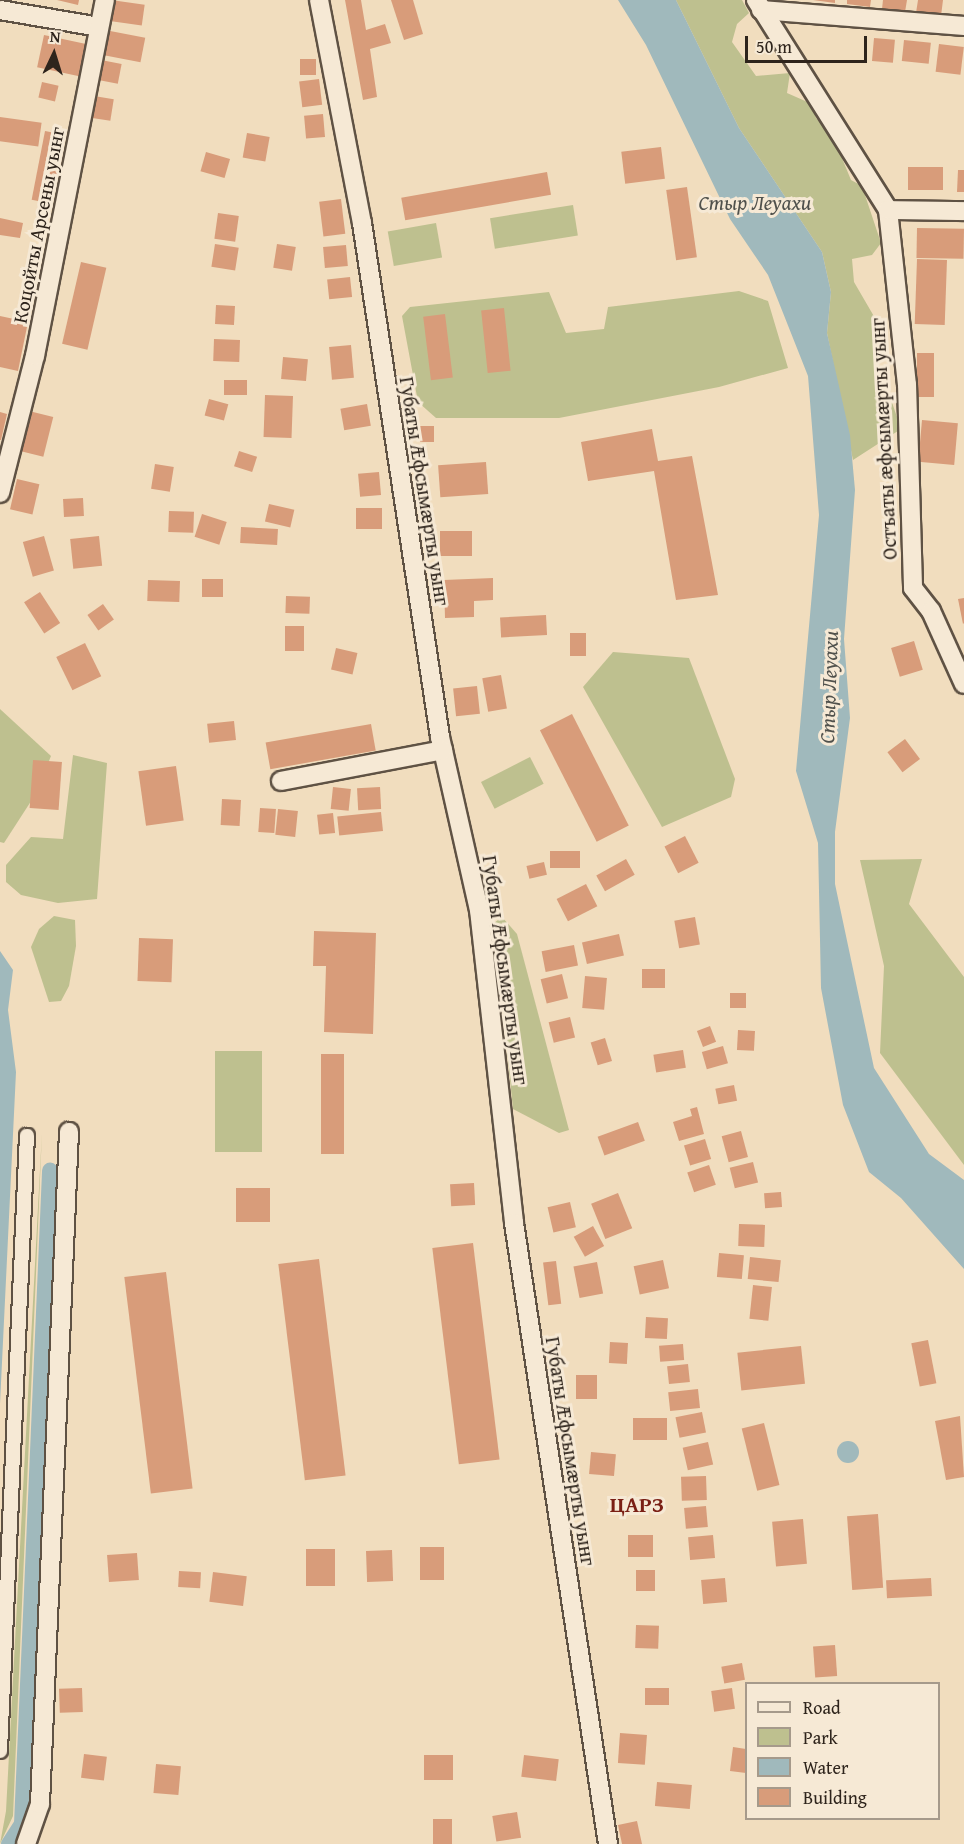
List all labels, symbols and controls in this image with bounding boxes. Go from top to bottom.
north arrow [24,24,84,84]
text: N [49,24,61,48]
scale bar [748,24,870,62]
text: 50 m [756,33,792,60]
street label: Коцойты Арсены уынг [7,125,69,325]
water label: Стыр Леуахи [698,190,812,216]
street label: Остъаты æфсымæрты уынг [865,318,901,560]
street label: Губаты Æфсымæрты уынг [395,375,455,607]
water label: Стыр Леуахи [814,630,844,744]
street label: Губаты Æфсымæрты уынг [478,854,534,1086]
street label: Губаты Æфсымæрты уынг [541,1335,601,1567]
district label: ЦАРЗ [610,1492,664,1518]
legend [745,1682,940,1820]
text: Road [803,1694,841,1721]
text: Park [803,1724,838,1751]
text: Water [803,1754,848,1781]
text: Building [803,1784,867,1811]

